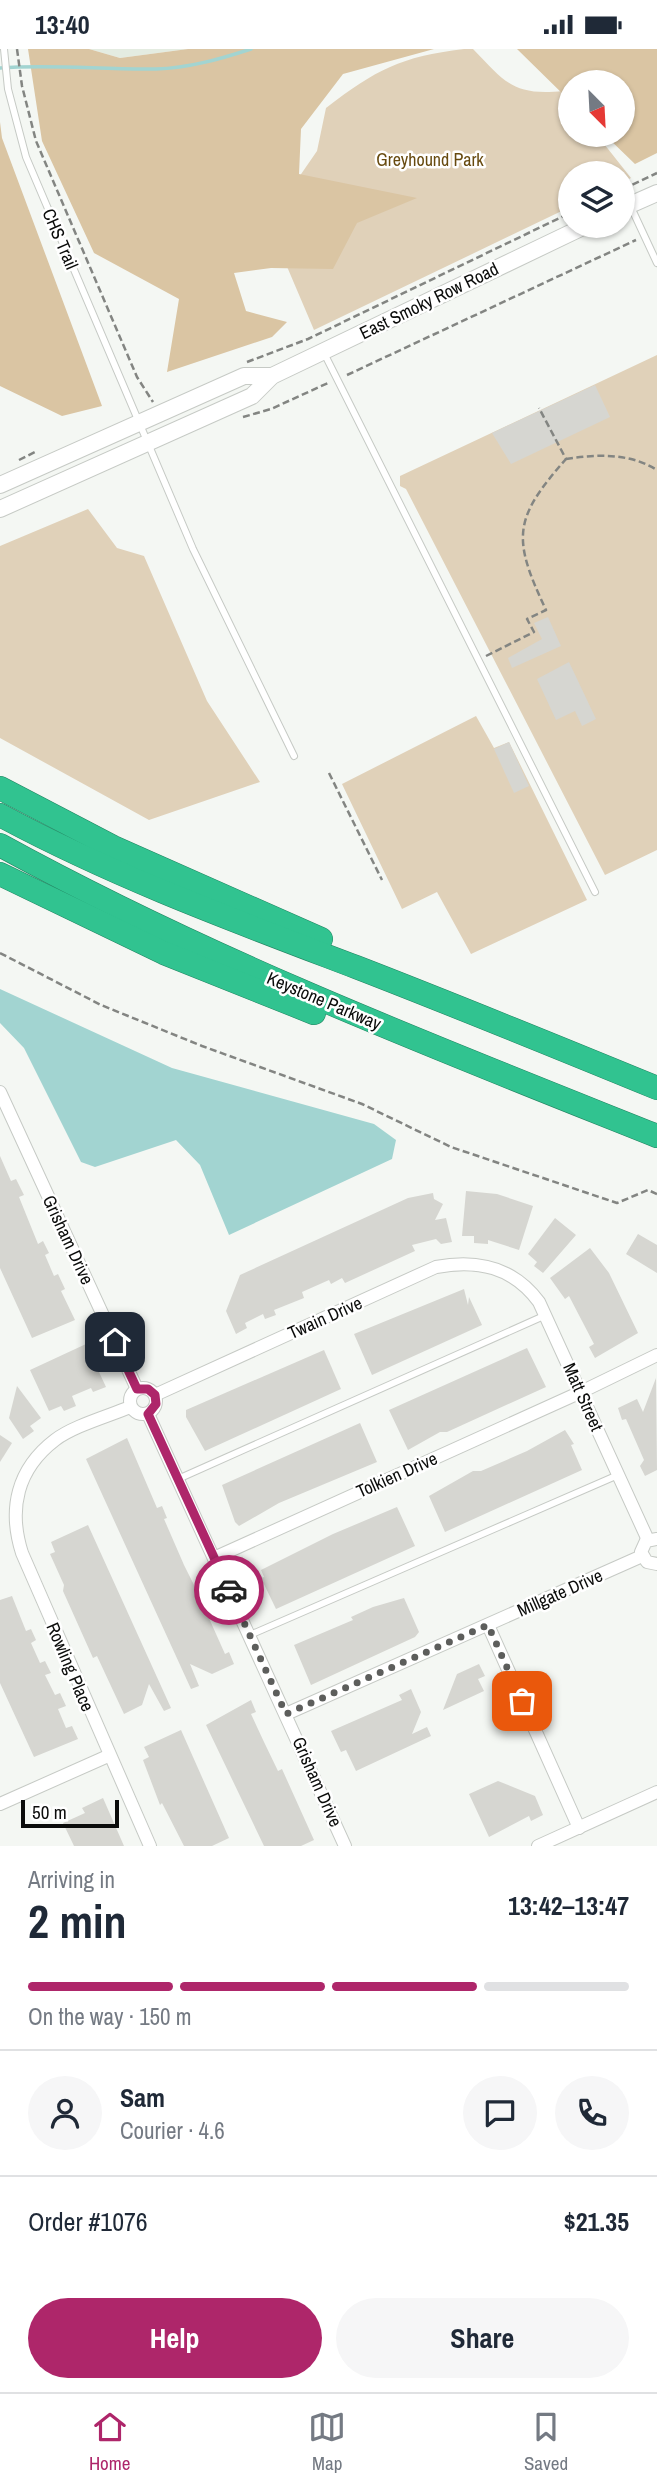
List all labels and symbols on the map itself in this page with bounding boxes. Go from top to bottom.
north arrow [558,70,635,147]
park label: Greyhound Park [376,147,484,172]
street label: CHS Trail [36,204,84,273]
street label: East Smoky Row Road [355,256,502,345]
street label: Keystone Parkway [263,965,386,1036]
street label: Grisham Drive [37,1191,100,1289]
street label: Twain Drive [284,1290,366,1345]
pin [85,1312,145,1372]
street label: Matt Street [557,1359,610,1435]
street label: Tolkien Drive [352,1446,441,1503]
courier [194,1555,264,1625]
street label: Millgate Drive [513,1563,606,1622]
street label: Rowling Place [41,1618,100,1715]
pin [492,1671,552,1731]
street label: Grisham Drive [287,1733,348,1831]
scale bar [21,1797,119,1829]

